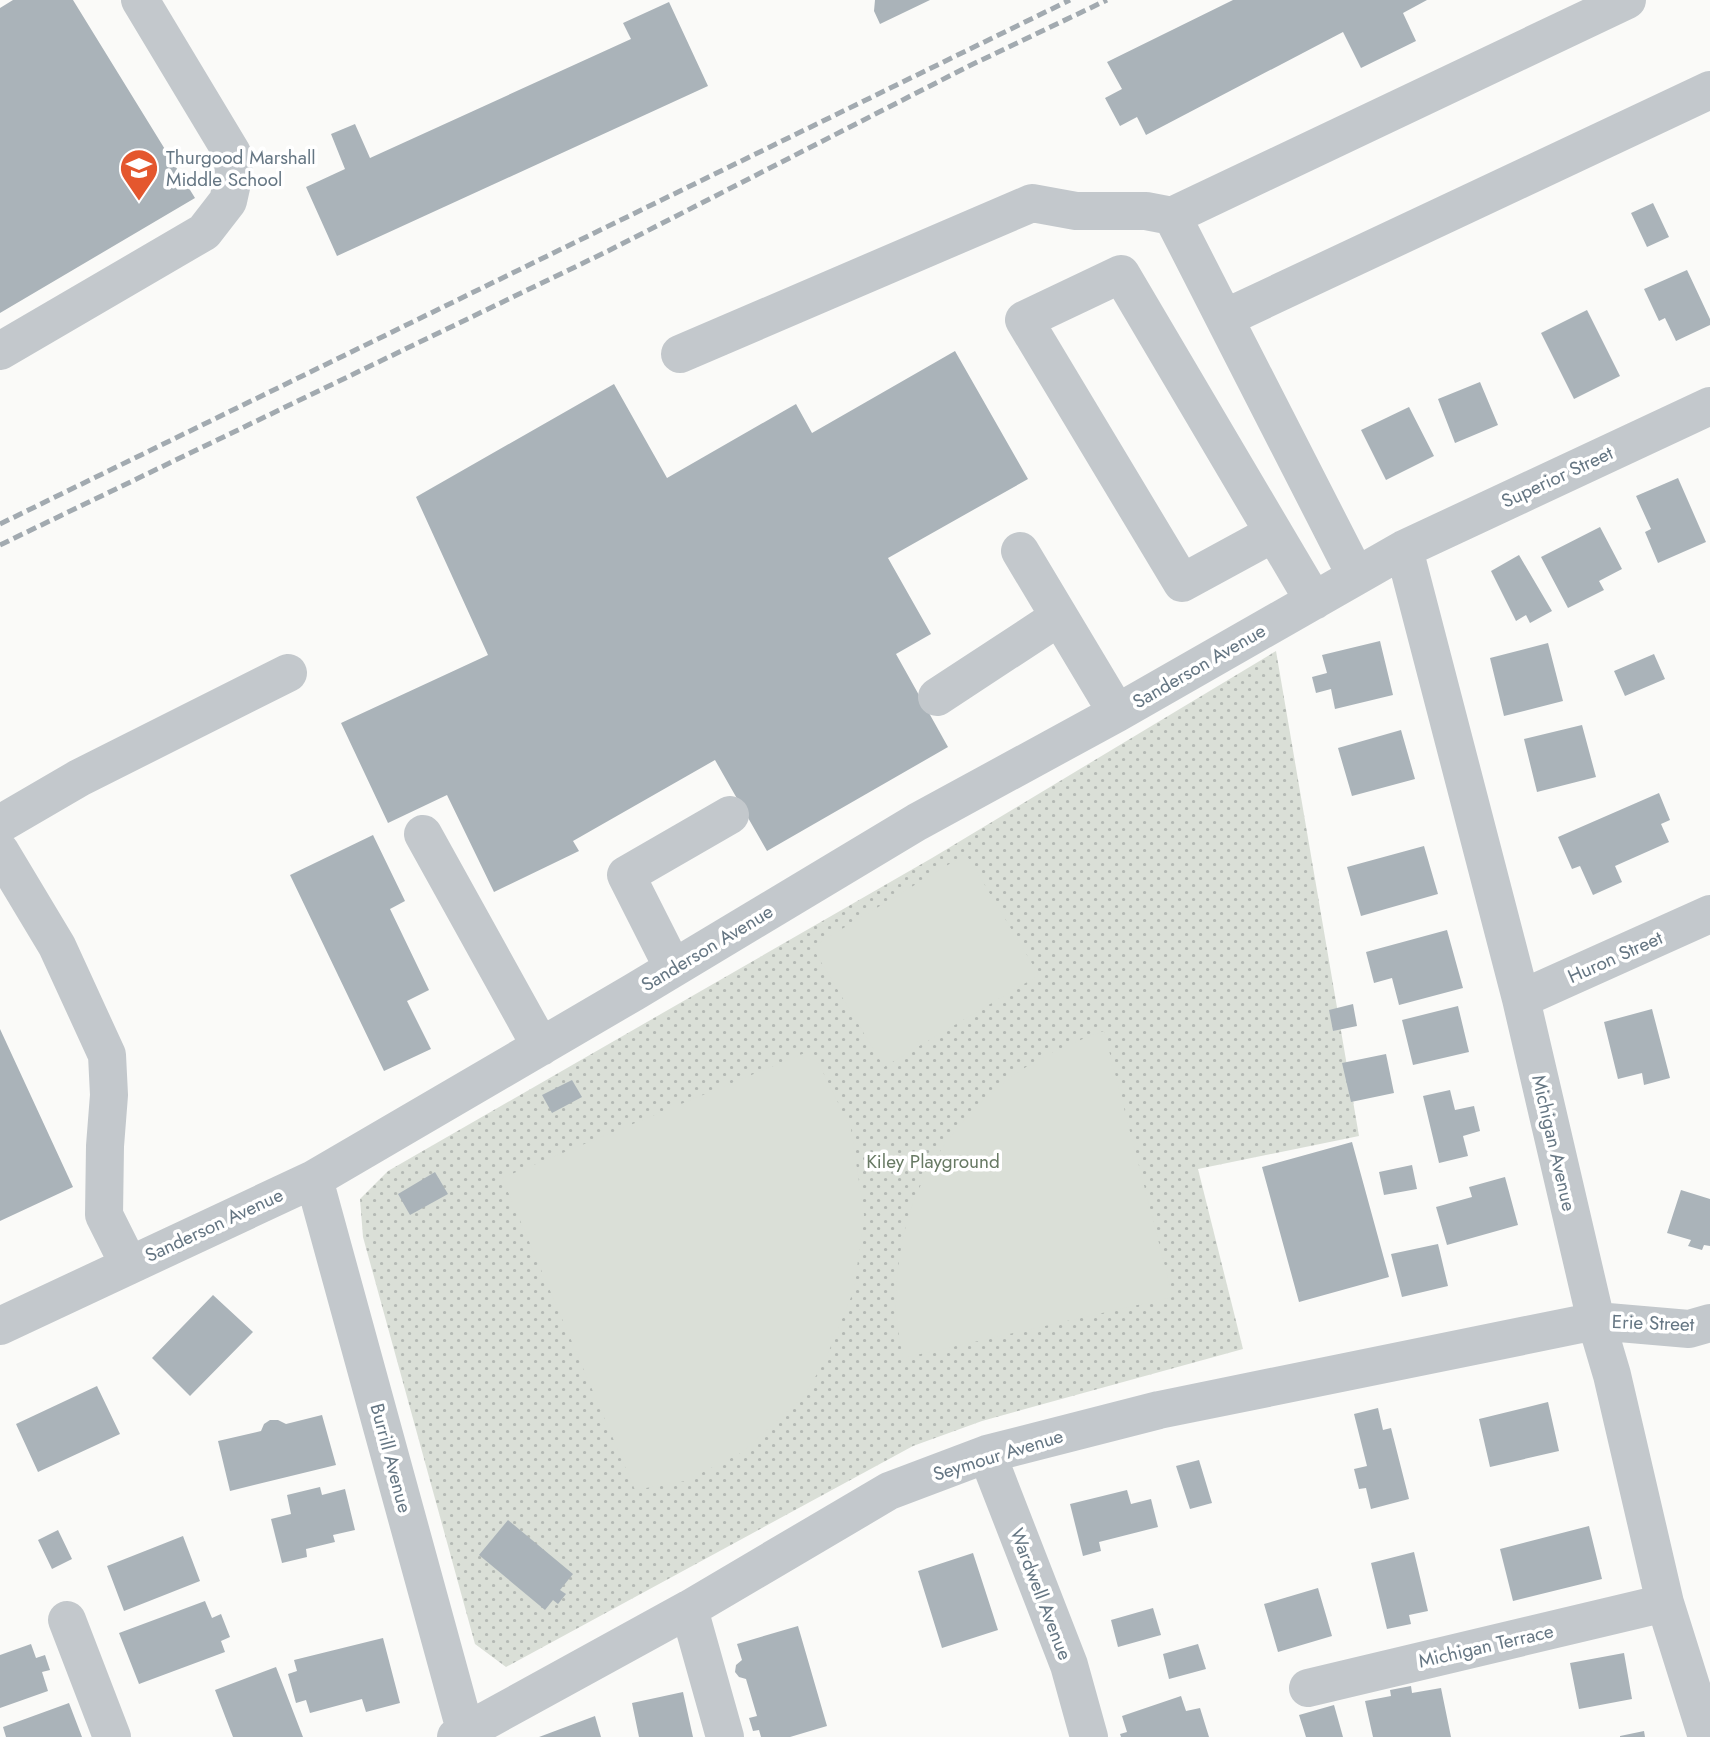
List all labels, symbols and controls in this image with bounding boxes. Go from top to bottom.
place label: Thurgood Marshall Middle School [166,144,316,193]
school or university icon: Thurgood Marshall Middle School [118,147,160,202]
street label: Superior Street [1497,439,1618,515]
street label: Sanderson Avenue [1127,617,1271,715]
street label: Sanderson Avenue [636,898,778,998]
street label: Huron Street [1563,924,1667,990]
street label: Michigan Avenue [1525,1072,1583,1214]
park label: Kiley Playground [866,1148,1000,1175]
street label: Sanderson Avenue [141,1181,288,1269]
street label: Erie Street [1611,1308,1695,1338]
street label: Burrill Avenue [363,1400,419,1516]
street label: Seymour Avenue [930,1422,1067,1488]
street label: Wardwell Avenue [1003,1524,1079,1664]
street label: Michigan Terrace [1416,1617,1556,1675]

